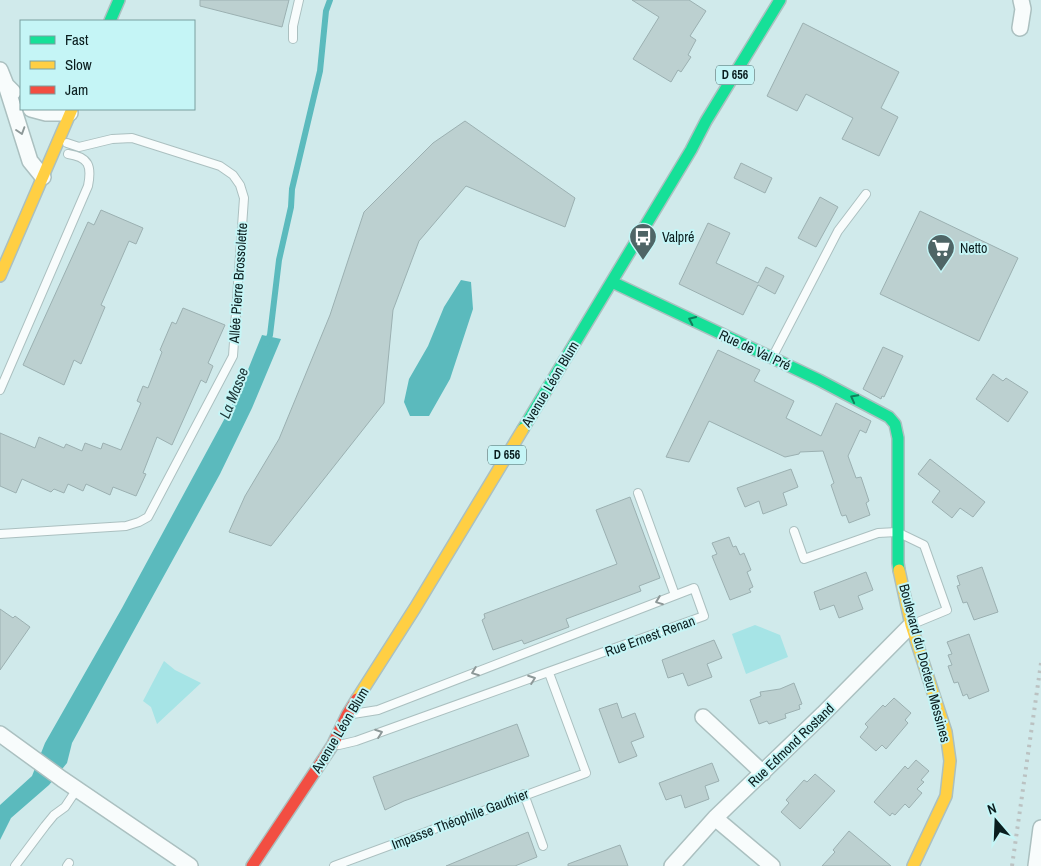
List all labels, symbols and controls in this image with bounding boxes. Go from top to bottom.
legend [20,20,195,110]
text: Fast [65,29,89,50]
text: Slow [65,54,92,75]
road number: D 656 [716,66,754,84]
text: Jam [65,79,88,100]
one-way arrow [15,126,25,135]
street label: Allée Pierre Brossolette [225,222,251,345]
bus stop icon: Valpré [628,222,658,261]
place label: Valpré [662,228,694,246]
supermarket icon: Netto [926,233,956,272]
place label: Netto [960,239,987,257]
one-way arrow [688,315,697,326]
street label: Rue de Val Pré [716,326,794,374]
street label: Avenue Léon Blum [517,338,583,431]
water label: La Masse [214,364,253,421]
one-way arrow [850,394,859,404]
road number: D 656 [488,446,526,464]
street label: Boulevard du Docteur Messines [895,582,955,744]
one-way arrow [656,596,664,606]
street label: Rue Ernest Renan [603,611,697,661]
one-way arrow [471,666,480,677]
one-way arrow [527,675,536,685]
street label: Avenue Léon Blum [307,684,373,777]
street label: Rue Edmond Rostand [744,699,838,791]
one-way arrow [374,729,383,739]
street label: Impasse Théophile Gauthier [389,784,531,853]
north arrow [971,796,1021,846]
text: N [985,799,999,819]

